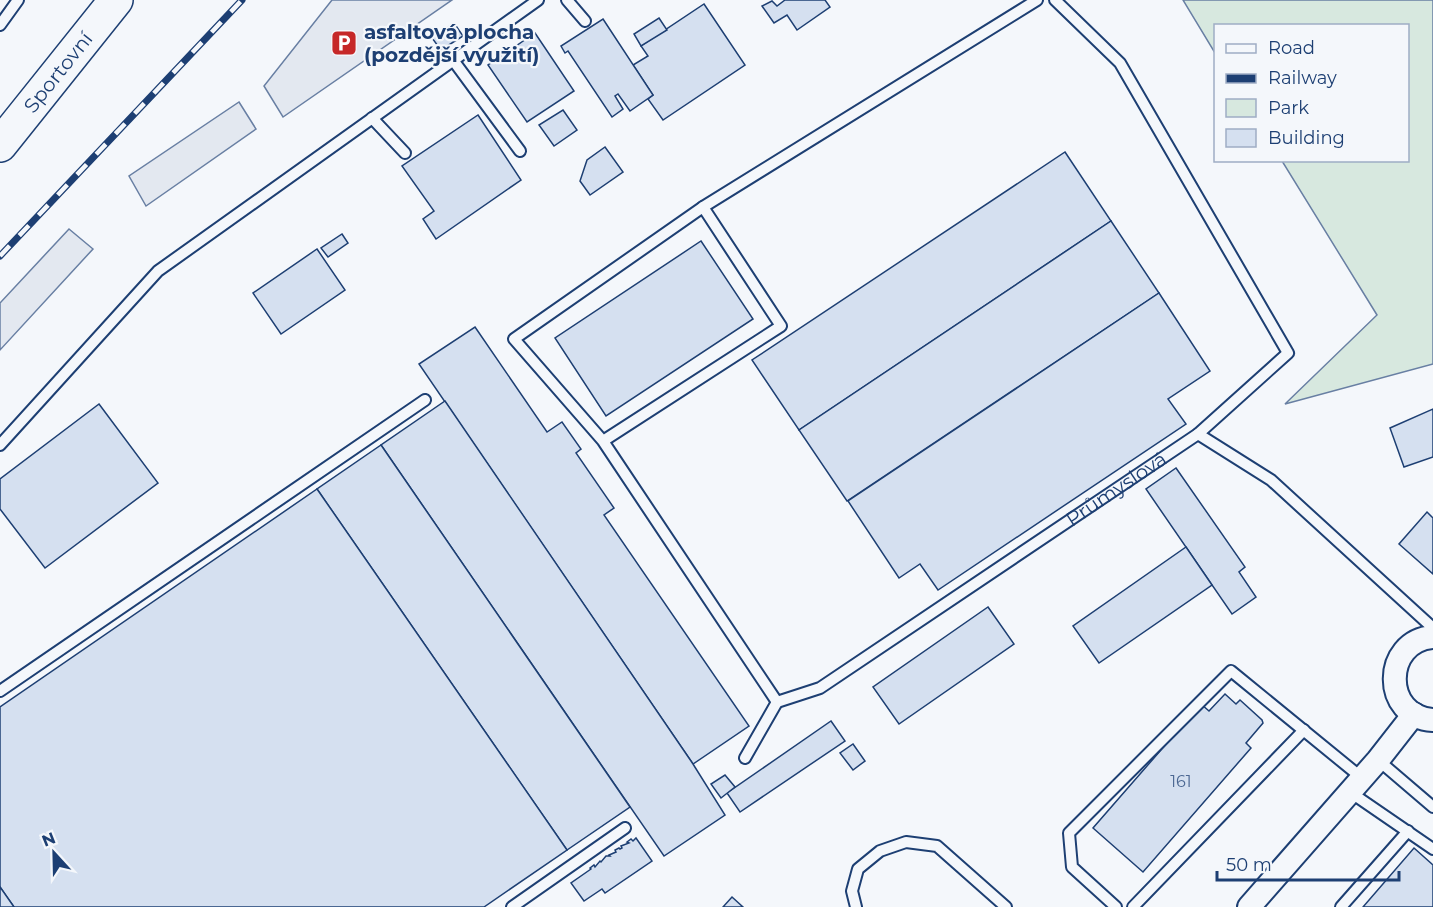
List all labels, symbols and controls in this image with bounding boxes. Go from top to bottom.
place label: asfaltová plocha (pozdější využití) [364,20,540,67]
legend [1214,24,1409,162]
street label: Sportovní [19,26,99,118]
parking icon: asfaltová plocha (pozdější využití) [329,28,359,58]
text: Road [1268,37,1315,59]
text: Railway [1268,67,1337,89]
text: Park [1268,97,1309,119]
text: Building [1268,127,1345,149]
street label: Průmyslová [1061,447,1171,531]
house number: 161 [1170,772,1192,791]
north arrow [24,823,84,883]
text: N [39,828,58,851]
scale bar [1217,844,1398,882]
text: 50 m [1226,854,1272,876]

